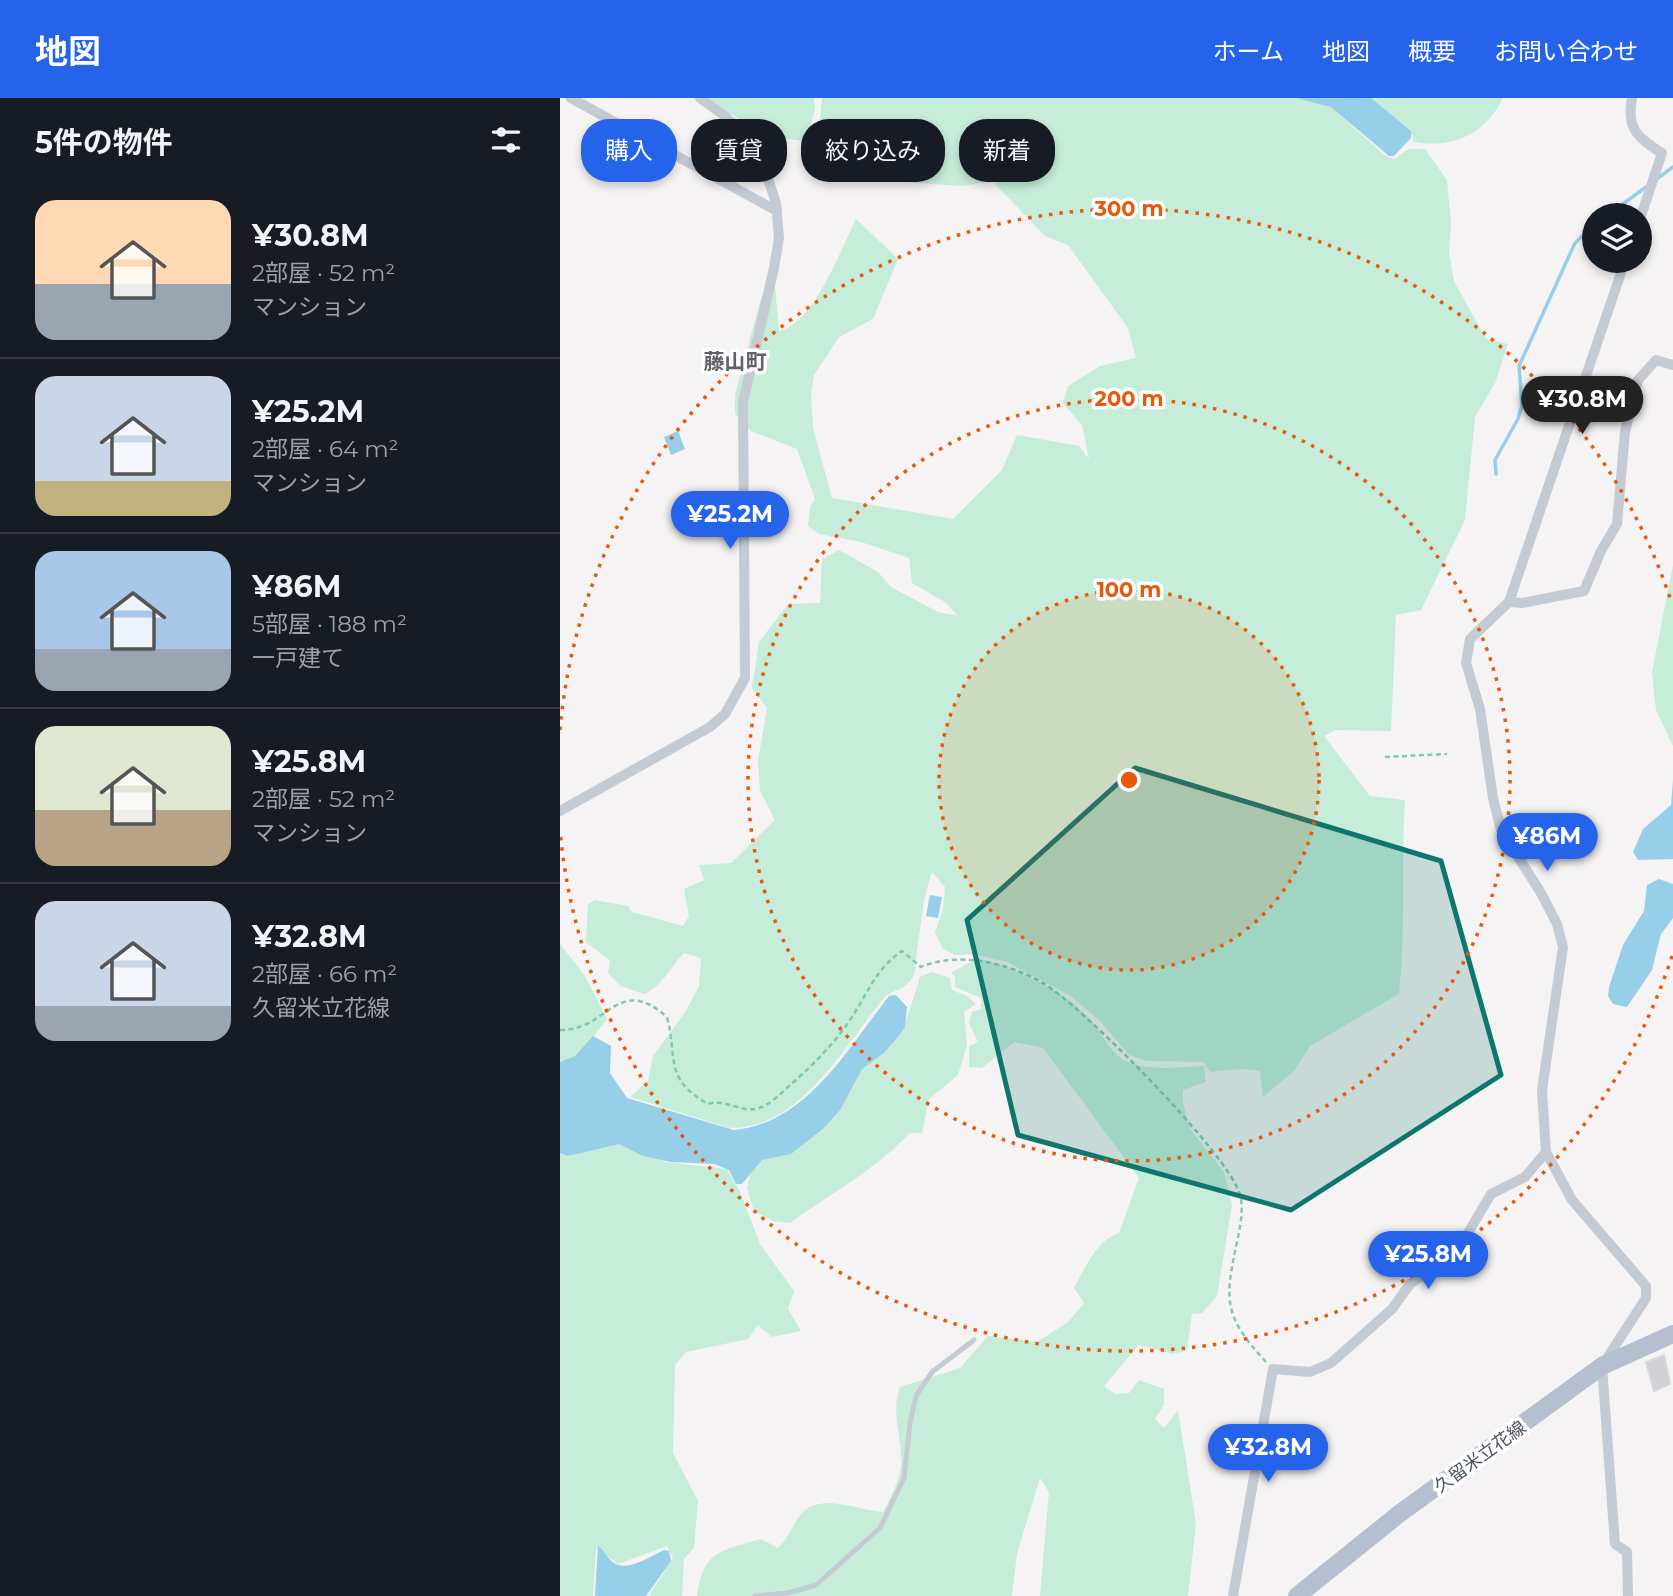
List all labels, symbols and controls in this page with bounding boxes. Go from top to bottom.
text: 地図 [35,31,101,71]
text: ホーム [1213,37,1284,66]
text: 地図 [1322,37,1370,66]
text: 概要 [1408,37,1456,66]
text: お問い合わせ [1494,37,1638,66]
chip: 購入 [581,119,677,182]
chip: 賃貸 [691,119,787,182]
chip: 絞り込み [801,119,945,182]
chip: 新着 [959,119,1055,182]
icon: filters [487,121,525,159]
text: 5件の物件 [35,124,173,161]
text: 300 m [1094,196,1163,221]
map controls [1582,203,1652,273]
button: layers [1582,203,1652,273]
text: ¥30.8M [252,217,369,254]
icon: home [91,228,175,312]
text: 2部屋 · 52 m² [252,259,395,287]
text: マンション [252,293,367,321]
district label: 藤山町 [704,349,767,374]
pin: ¥30.8M [1525,376,1639,436]
text: ¥30.8M [1537,385,1627,413]
text: 200 m [1095,386,1163,411]
text: ¥25.2M [252,393,364,430]
icon: home [91,404,175,488]
text: 2部屋 · 64 m² [252,435,398,463]
text: マンション [252,469,367,497]
pin: ¥25.2M [673,491,787,551]
text: ¥25.2M [687,500,773,528]
text: ¥86M [252,568,341,605]
text: 100 m [1097,577,1161,602]
icon: home [91,579,175,663]
text: 5部屋 · 188 m² [252,610,407,638]
text: 一戸建て [252,644,344,672]
text: ¥25.8M [252,743,366,780]
icon: home [91,754,175,838]
centre of rings [1117,768,1141,792]
text: 2部屋 · 52 m² [252,785,395,813]
pin: ¥86M [1506,814,1588,873]
text: マンション [252,819,367,847]
text: ¥86M [1513,822,1581,850]
text: ¥32.8M [252,918,367,955]
icon: home [91,929,175,1013]
text: 2部屋 · 66 m² [252,960,397,988]
text: 久留米立花線 [252,994,390,1022]
pin: ¥25.8M [1371,1232,1485,1291]
text: ¥25.8M [1384,1240,1472,1268]
street label: 久留米立花線 [1430,1416,1530,1498]
pin: ¥32.8M [1211,1424,1325,1484]
text: ¥32.8M [1224,1433,1312,1461]

